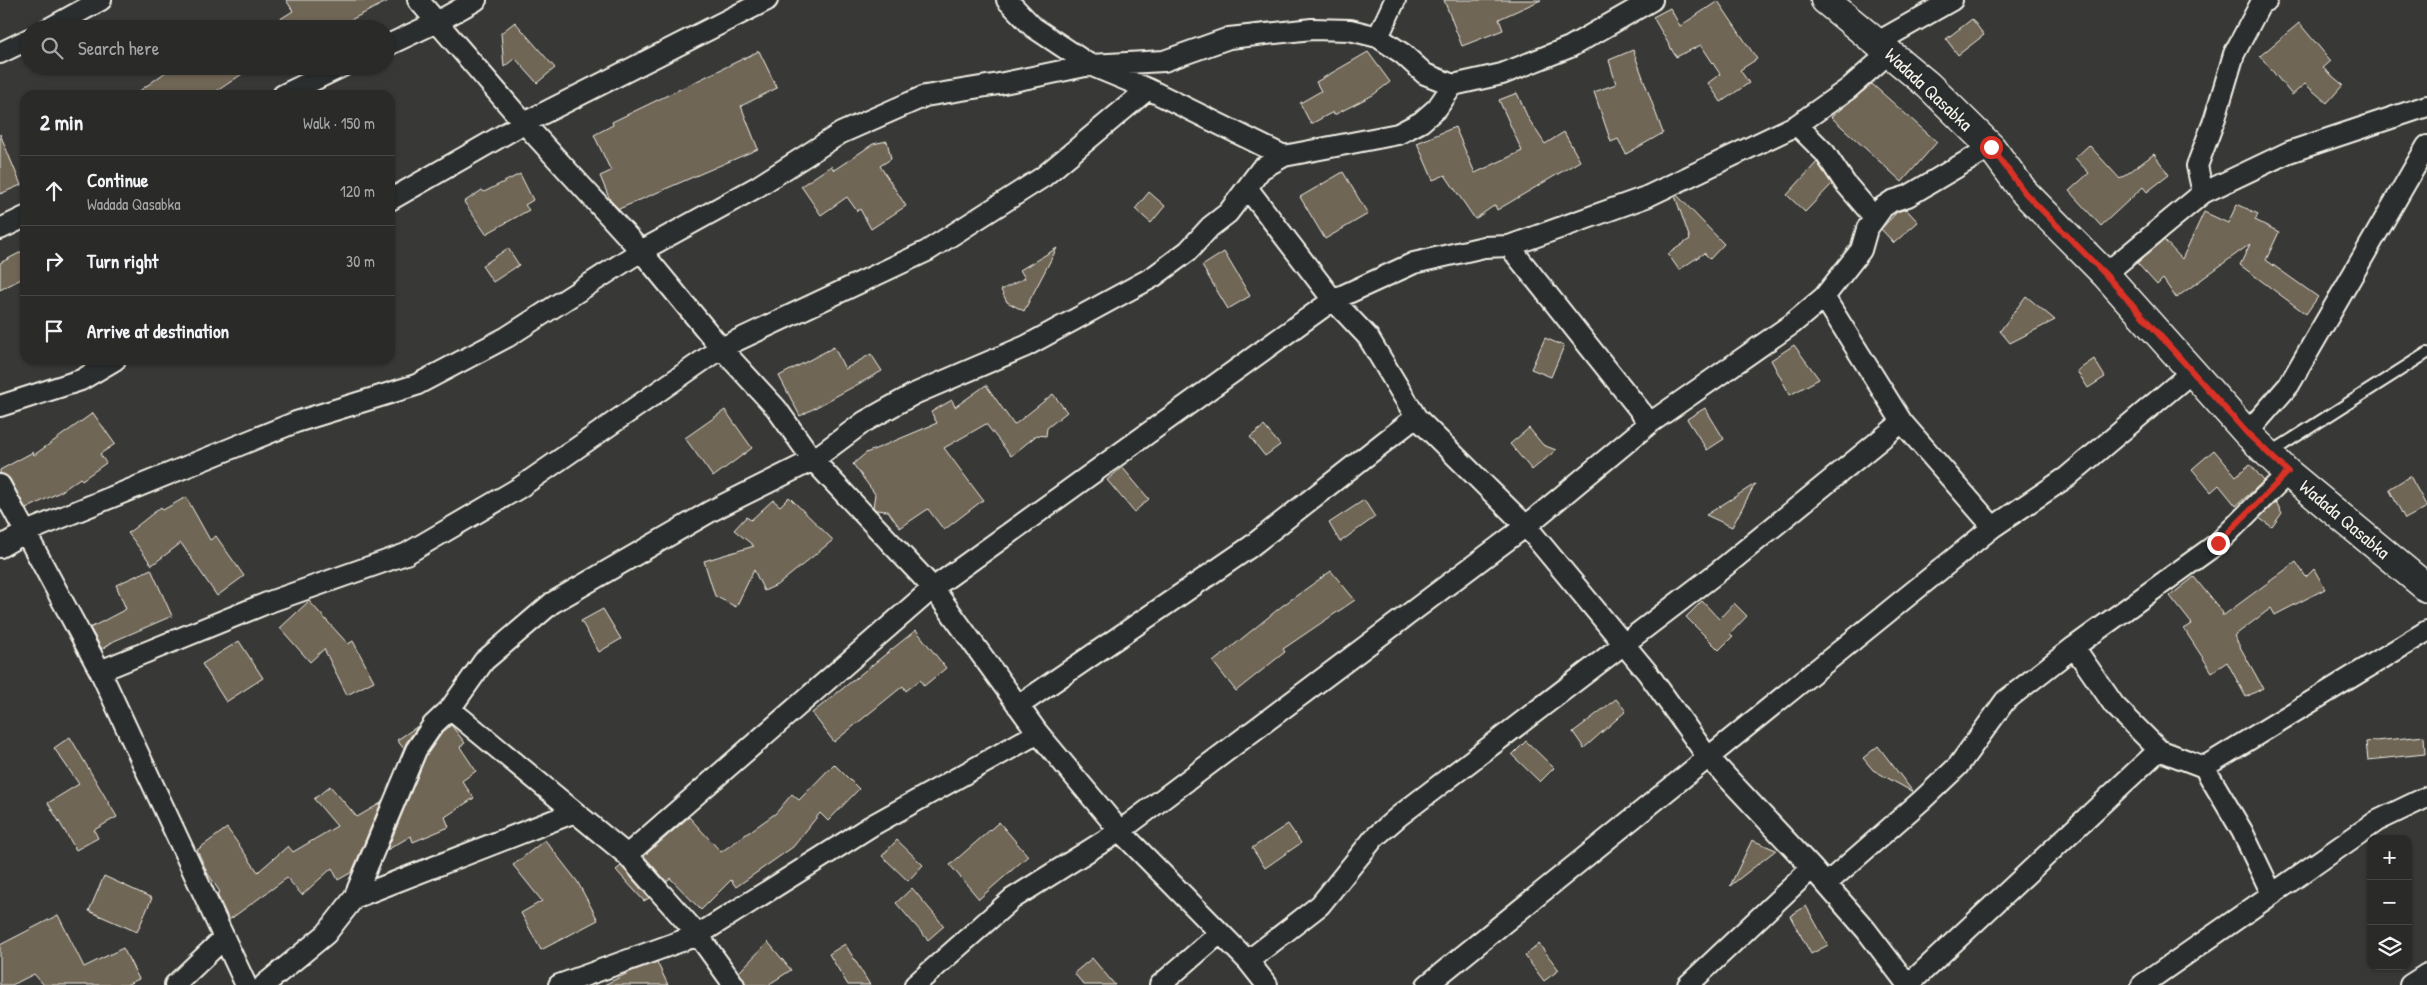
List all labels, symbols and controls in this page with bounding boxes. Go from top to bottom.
search box [20,20,395,75]
icon: search [38,34,66,62]
text: Search here [78,35,159,61]
street label: Wadada Qasabka [1880,42,1979,137]
text: 2 min [40,108,83,137]
text: Walk · 150 m [303,112,375,134]
route start [1980,136,2003,159]
text: Continue [87,167,148,193]
icon: ahead [40,177,68,205]
text: 120 m [340,180,375,202]
text: Wadada Qasabka [87,193,181,215]
icon: right [40,247,68,275]
text: Turn right [87,248,158,274]
text: 30 m [346,250,375,272]
icon: arrive [40,317,68,345]
text: Arrive at destination [87,318,229,344]
street label: Wadada Qasabka [2294,473,2396,565]
route end [2207,532,2230,555]
map controls [2367,835,2412,970]
button: + [2367,835,2412,880]
button: − [2367,880,2412,925]
button: layers [2367,925,2412,970]

